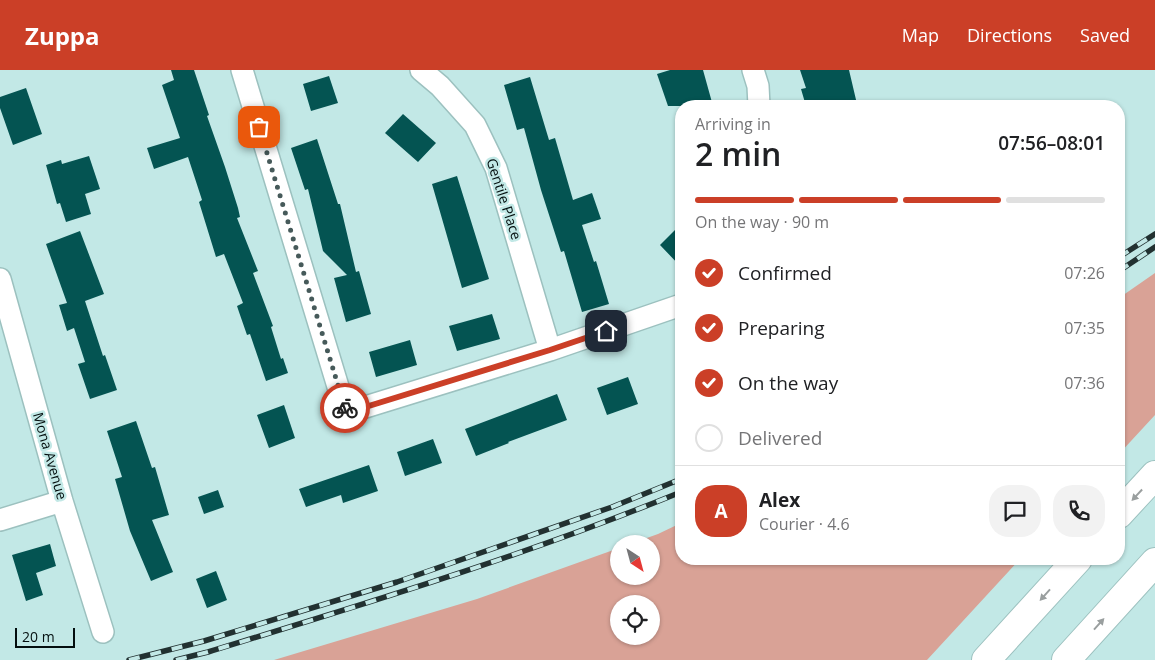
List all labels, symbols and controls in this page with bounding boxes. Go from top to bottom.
text: Zuppa [25,19,100,52]
text: Map [902,23,939,47]
text: Directions [967,23,1052,47]
text: Saved [1080,23,1130,47]
pin [238,106,280,148]
icon: bag [245,113,273,141]
text: Arriving in [695,113,771,135]
text: 07:56–08:01 [998,130,1105,156]
text: 2 min [695,132,781,175]
street label: Gentile Place [482,156,527,242]
text: On the way · 90 m [695,211,829,233]
icon: check [695,259,723,287]
text: Confirmed [738,260,832,286]
text: 07:26 [1064,262,1105,284]
pin [585,310,627,352]
icon: check [695,314,723,342]
text: Preparing [738,315,825,341]
icon: home [592,317,620,345]
text: 07:35 [1064,317,1105,339]
icon: check [695,369,723,397]
text: On the way [738,370,838,396]
text: 07:36 [1064,372,1105,394]
courier [320,383,370,433]
icon: bike [331,394,359,422]
street label: Mona Avenue [29,410,72,502]
text: Delivered [738,425,822,451]
button: chat [989,485,1041,537]
button: phone [1053,485,1105,537]
text: Alex [759,487,800,513]
one-way arrow [1131,488,1143,500]
text: A [714,498,728,524]
text: Courier · 4.6 [759,513,850,535]
north arrow [610,535,660,585]
map controls [610,535,660,645]
one-way arrow [1039,588,1051,600]
button: locate [610,595,660,645]
one-way arrow [1093,618,1105,630]
scale bar [15,625,75,648]
text: 20 m [22,627,55,646]

